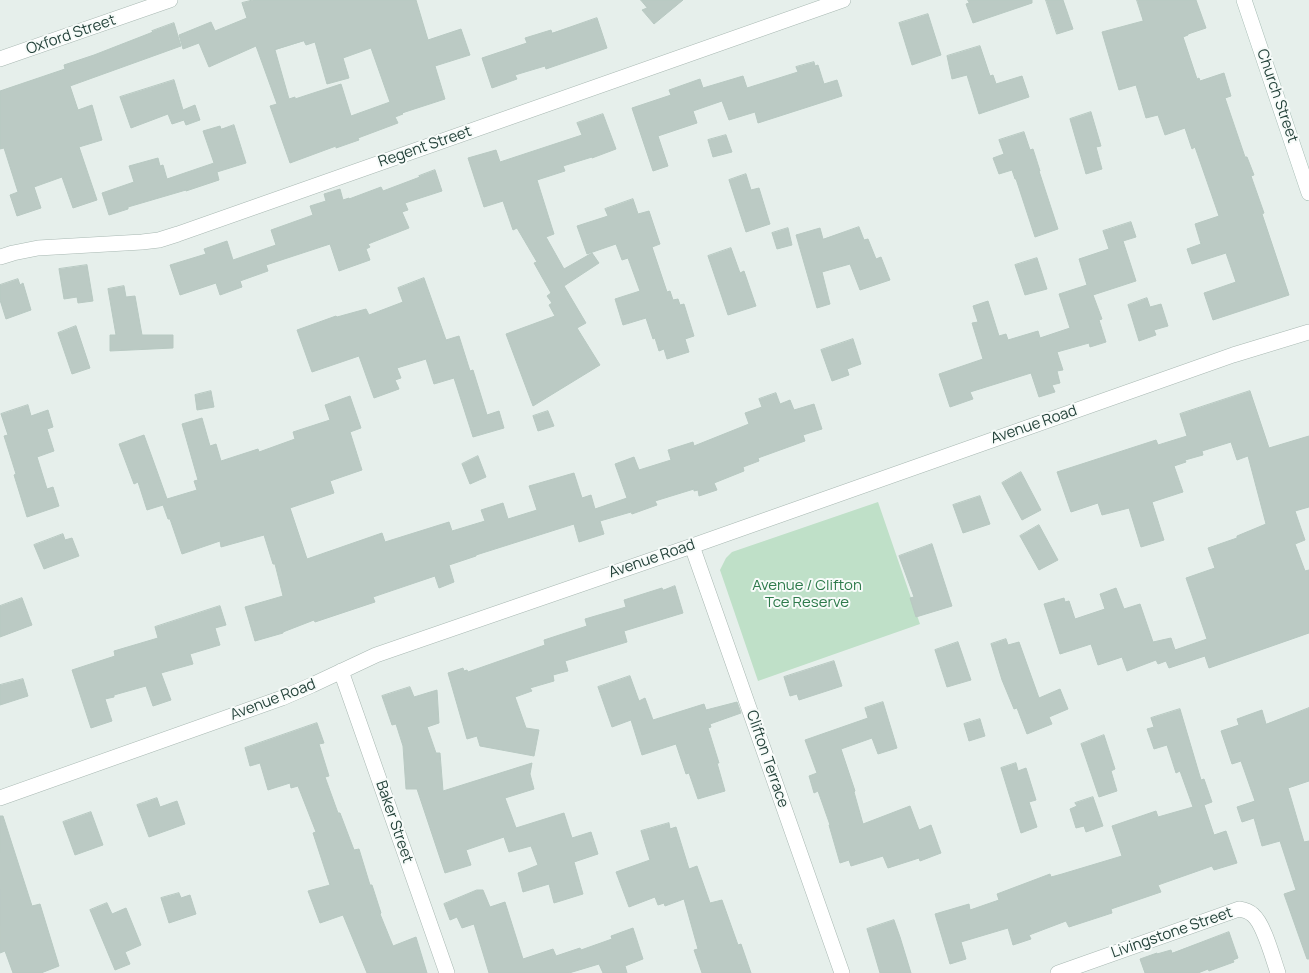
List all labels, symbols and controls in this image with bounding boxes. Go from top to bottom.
street label: Oxford Street [24,11,118,59]
street label: Church Street [1253,47,1301,145]
street label: Regent Street [376,123,474,171]
street label: Avenue Road [989,402,1079,448]
street label: Avenue Road [607,536,697,582]
park label: Avenue / Clifton Tce Reserve [752,577,862,612]
street label: Avenue Road [228,675,318,725]
street label: Clifton Terrace [742,708,792,810]
street label: Baker Street [371,778,417,866]
street label: Livingstone Street [1109,904,1235,962]

